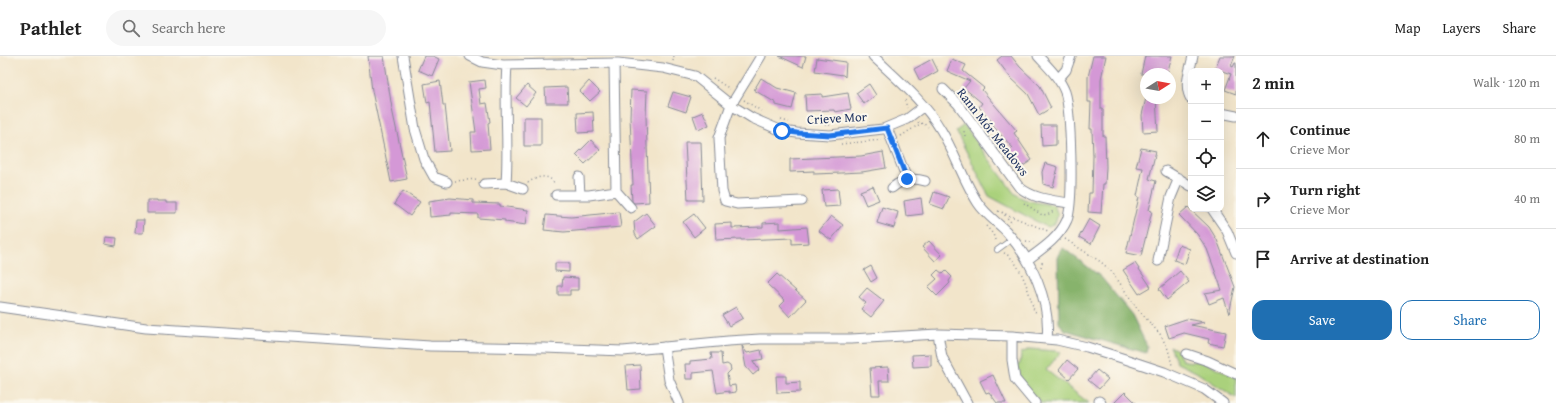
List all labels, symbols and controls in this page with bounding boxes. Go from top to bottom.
search box [106,10,386,46]
text: Pathlet [20,14,82,42]
icon: search [120,17,142,39]
text: Search here [152,17,226,38]
text: Map [1395,18,1421,38]
text: Layers [1443,18,1481,38]
text: Share [1503,18,1536,38]
north arrow [1140,68,1176,104]
map controls [1188,68,1224,212]
button: + [1188,68,1224,104]
text: 2 min [1252,70,1294,95]
text: Walk · 120 m [1473,73,1540,92]
street label: Rann Mór Meadows [952,84,1034,180]
button: − [1188,104,1224,140]
street label: Crieve Mor [807,107,868,129]
text: Continue [1290,119,1351,140]
route start [773,122,791,140]
icon: ahead [1252,128,1274,150]
text: 80 m [1514,129,1540,148]
button: locate [1188,140,1224,176]
text: Crieve Mor [1290,140,1350,159]
route end [898,170,916,188]
button: layers [1188,176,1224,212]
text: Turn right [1290,179,1361,200]
icon: right [1252,188,1274,210]
text: 40 m [1514,189,1540,208]
text: Crieve Mor [1290,200,1350,219]
icon: arrive [1252,248,1274,270]
text: Arrive at destination [1290,248,1429,269]
button: Save [1252,300,1392,340]
button: Share [1400,300,1540,340]

